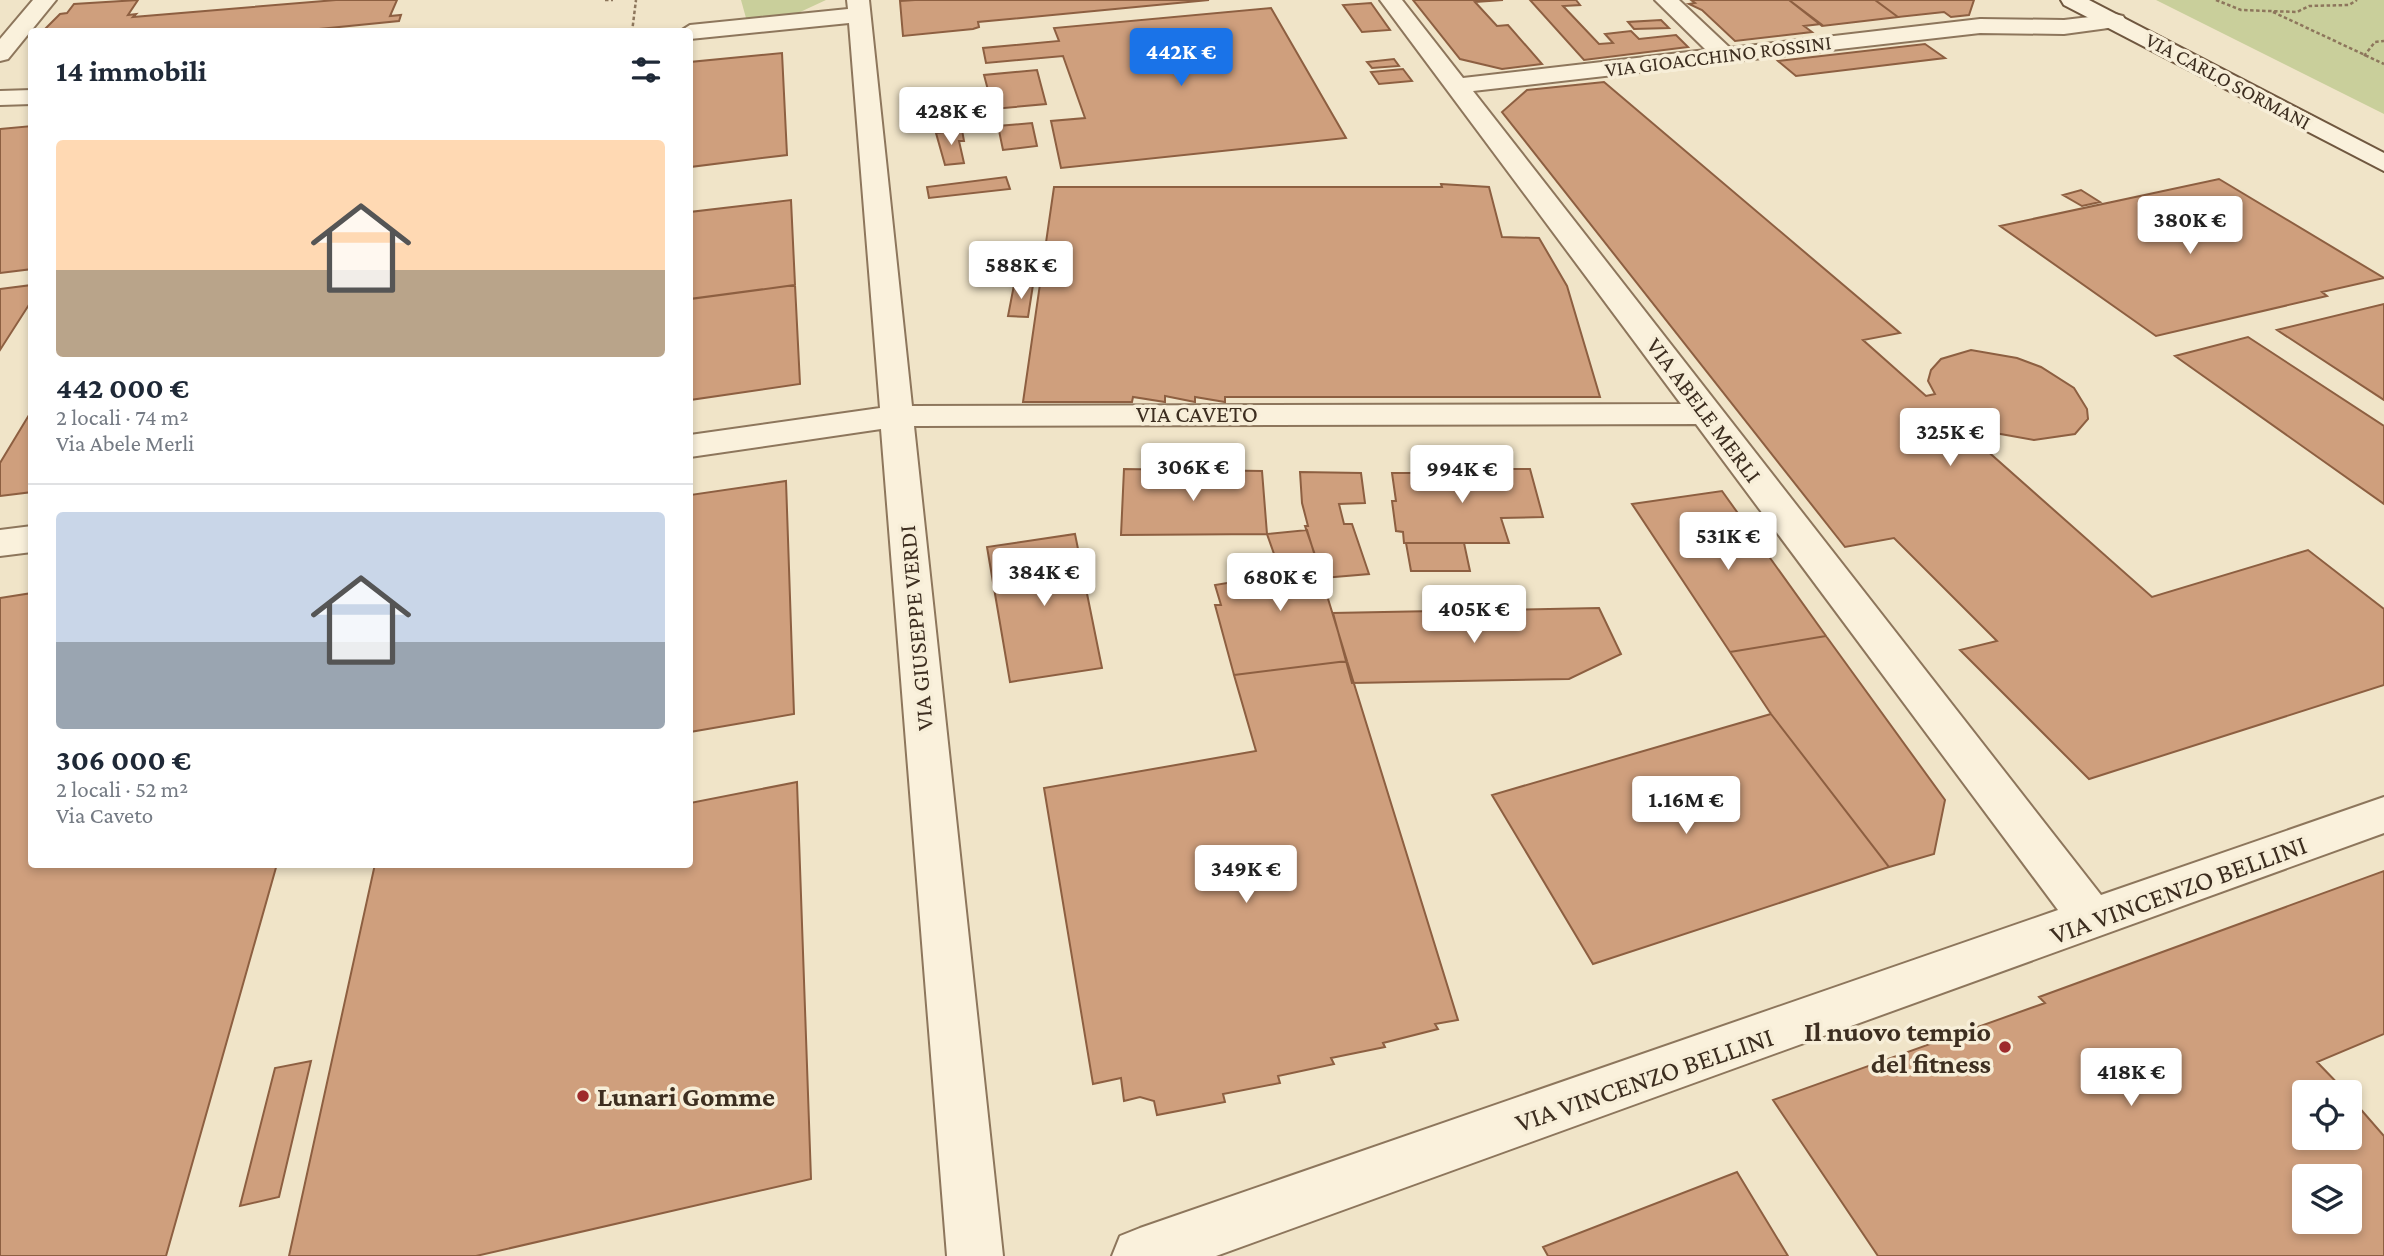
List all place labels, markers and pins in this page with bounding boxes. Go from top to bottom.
pin: 442K € [1124,28,1238,88]
pin: 428K € [894,88,1008,147]
pin: 380K € [2133,196,2247,256]
pin: 588K € [964,242,1078,301]
pin: 325K € [1893,408,2007,468]
pin: 306K € [1136,444,1250,503]
pin: 994K € [1405,446,1519,505]
pin: 531K € [1671,512,1785,572]
pin: 384K € [987,548,1101,608]
pin: 680K € [1223,554,1337,613]
pin: 405K € [1417,586,1531,645]
pin: 1.16M € [1621,776,1751,836]
pin: 349K € [1189,846,1303,905]
place label: Il nuovo tempio del fitness [1804,1016,1991,1079]
marker: Il nuovo tempio del fitness [1997,1039,2013,1055]
pin: 418K € [2074,1048,2188,1108]
place label: Lunari Gomme [597,1081,775,1112]
marker: Lunari Gomme [575,1088,591,1104]

